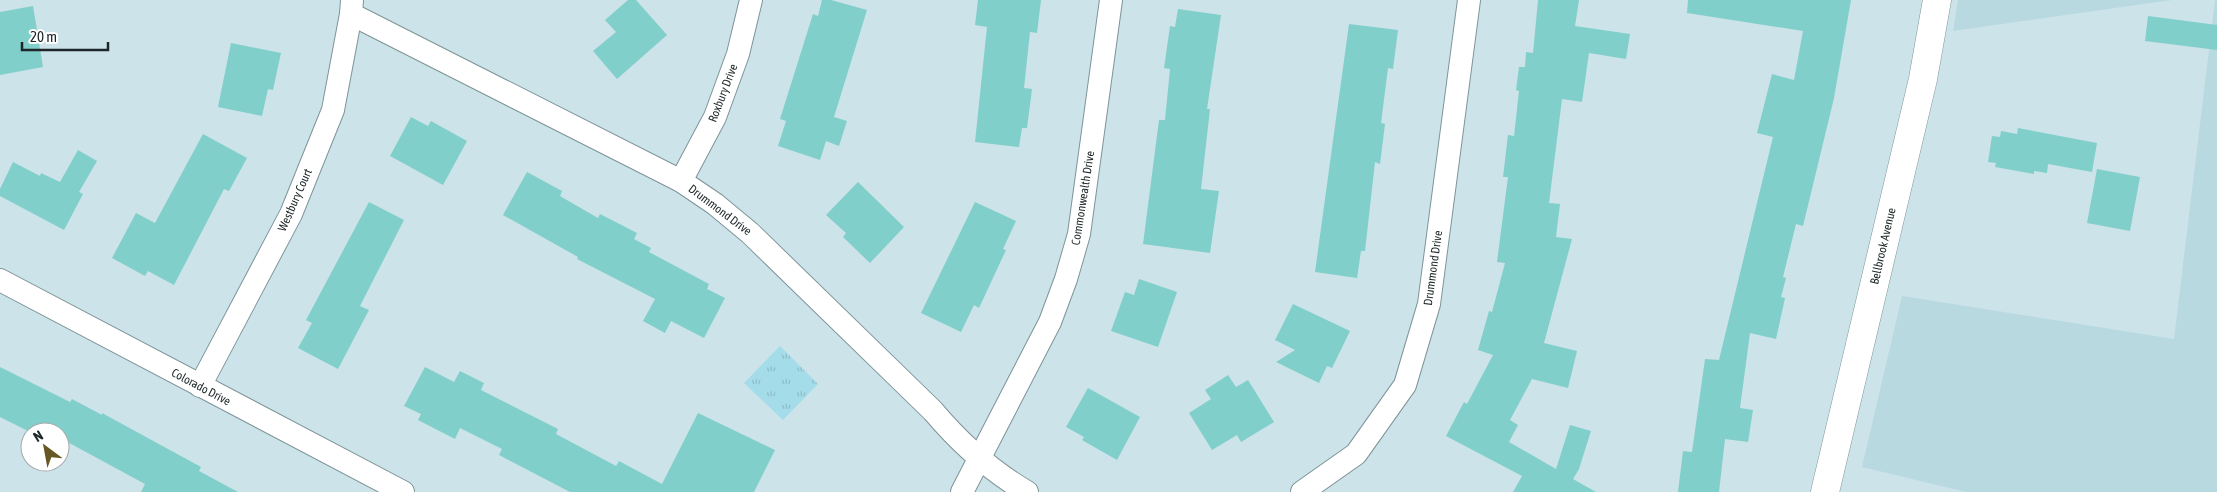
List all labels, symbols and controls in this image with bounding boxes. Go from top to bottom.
scale bar [22,20,109,52]
text: 20 m [30,28,57,45]
street label: Roxbury Drive [705,62,741,124]
street label: Commonwealth Drive [1069,150,1097,246]
street label: Westbury Court [275,166,315,233]
street label: Drummond Drive [686,182,754,238]
street label: Bellbrook Avenue [1867,206,1899,286]
street label: Drummond Drive [1421,230,1445,306]
street label: Colorado Drive [169,366,233,408]
north arrow [20,422,70,472]
text: N [30,427,46,445]

